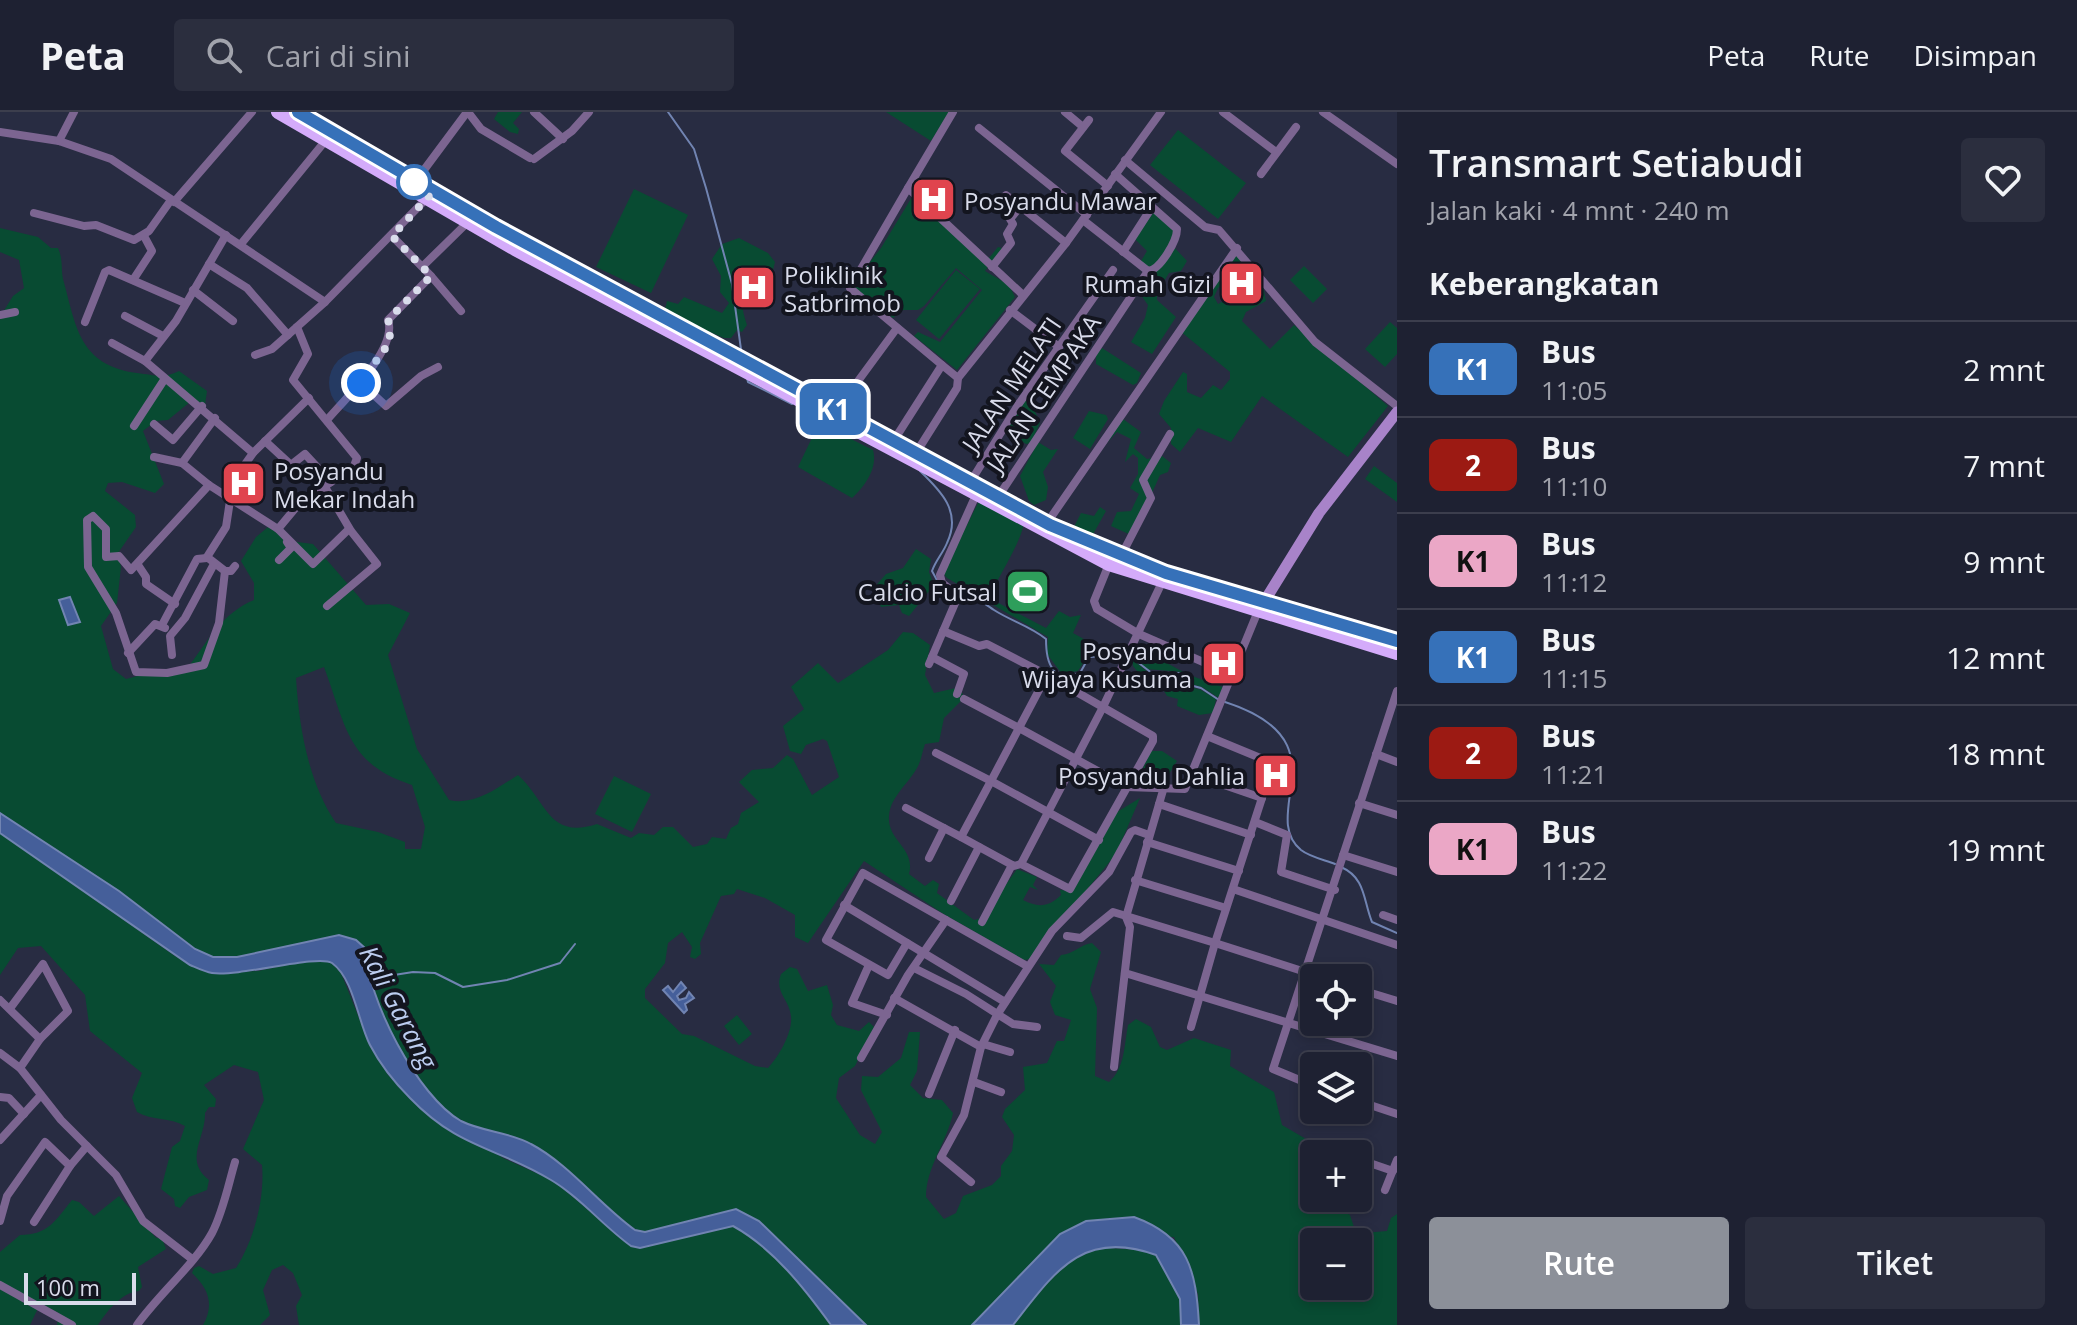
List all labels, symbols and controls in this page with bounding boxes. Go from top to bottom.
search box [174,19,734,91]
text: Peta [40,29,126,81]
icon: search [202,33,246,77]
text: Cari di sini [266,35,411,76]
text: Peta [1707,36,1765,74]
text: Rute [1809,36,1869,74]
text: Disimpan [1913,36,2037,74]
text: Transmart Setiabudi [1429,136,1804,188]
button: heart [1961,138,2045,222]
unlabelled marker [397,165,431,199]
hospital icon: Posyandu Mawar [909,176,957,224]
place label: Posyandu Mawar [964,184,1157,217]
text: Jalan kaki · 4 mnt · 240 m [1429,192,1729,228]
place label: Poliklinik Satbrimob [784,258,901,319]
hospital icon: Rumah Gizi [1218,259,1266,307]
text: Keberangkatan [1429,263,1659,304]
hospital icon: Poliklinik Satbrimob [729,264,777,312]
place label: Rumah Gizi [1084,267,1211,300]
street label: JALAN CEMPAKA [977,307,1108,480]
street label: JALAN MELATI [953,310,1068,460]
text: Bus [1541,331,1596,372]
text: 2 mnt [1963,349,2045,390]
text: K1 [1456,350,1490,388]
your location [341,363,381,403]
text: 11:05 [1541,372,1607,408]
line badge: K1 [797,383,869,435]
text: K1 [816,390,850,428]
text: Bus [1541,427,1596,468]
text: 7 mnt [1963,445,2045,486]
text: 2 [1465,446,1481,484]
place label: Posyandu Mekar Indah [274,454,415,515]
hospital icon: Posyandu Mekar Indah [219,460,267,508]
text: 11:10 [1541,468,1607,504]
text: Bus [1541,523,1596,564]
text: 9 mnt [1963,541,2045,582]
text: K1 [1456,542,1490,580]
text: 11:12 [1541,564,1607,600]
sports icon: Calcio Futsal [1004,567,1052,615]
place label: Calcio Futsal [858,575,997,608]
text: Bus [1541,619,1596,660]
place label: Posyandu Wijaya Kusuma [1022,634,1192,695]
text: 12 mnt [1946,637,2045,678]
text: K1 [1456,638,1490,676]
hospital icon: Posyandu Wijaya Kusuma [1199,640,1247,688]
text: 11:15 [1541,660,1607,696]
text: Bus [1541,715,1596,756]
text: 18 mnt [1946,733,2045,774]
text: 2 [1465,734,1481,772]
hospital icon: Posyandu Dahlia [1252,751,1300,799]
text: 11:21 [1541,756,1607,792]
place label: Posyandu Dahlia [1058,759,1245,792]
text: Bus [1541,811,1596,852]
text: 19 mnt [1946,829,2045,870]
text: K1 [1456,830,1490,868]
text: 11:22 [1541,852,1607,888]
water label: Kali Garang [351,939,447,1076]
map controls [1300,964,1372,1300]
button: locate [1300,964,1372,1036]
button: layers [1300,1052,1372,1124]
button: + [1300,1140,1372,1212]
button: Rute [1429,1217,1729,1309]
button: Tiket [1745,1217,2045,1309]
button: − [1300,1228,1372,1300]
scale bar [24,1269,136,1305]
text: 100 m [36,1272,100,1302]

